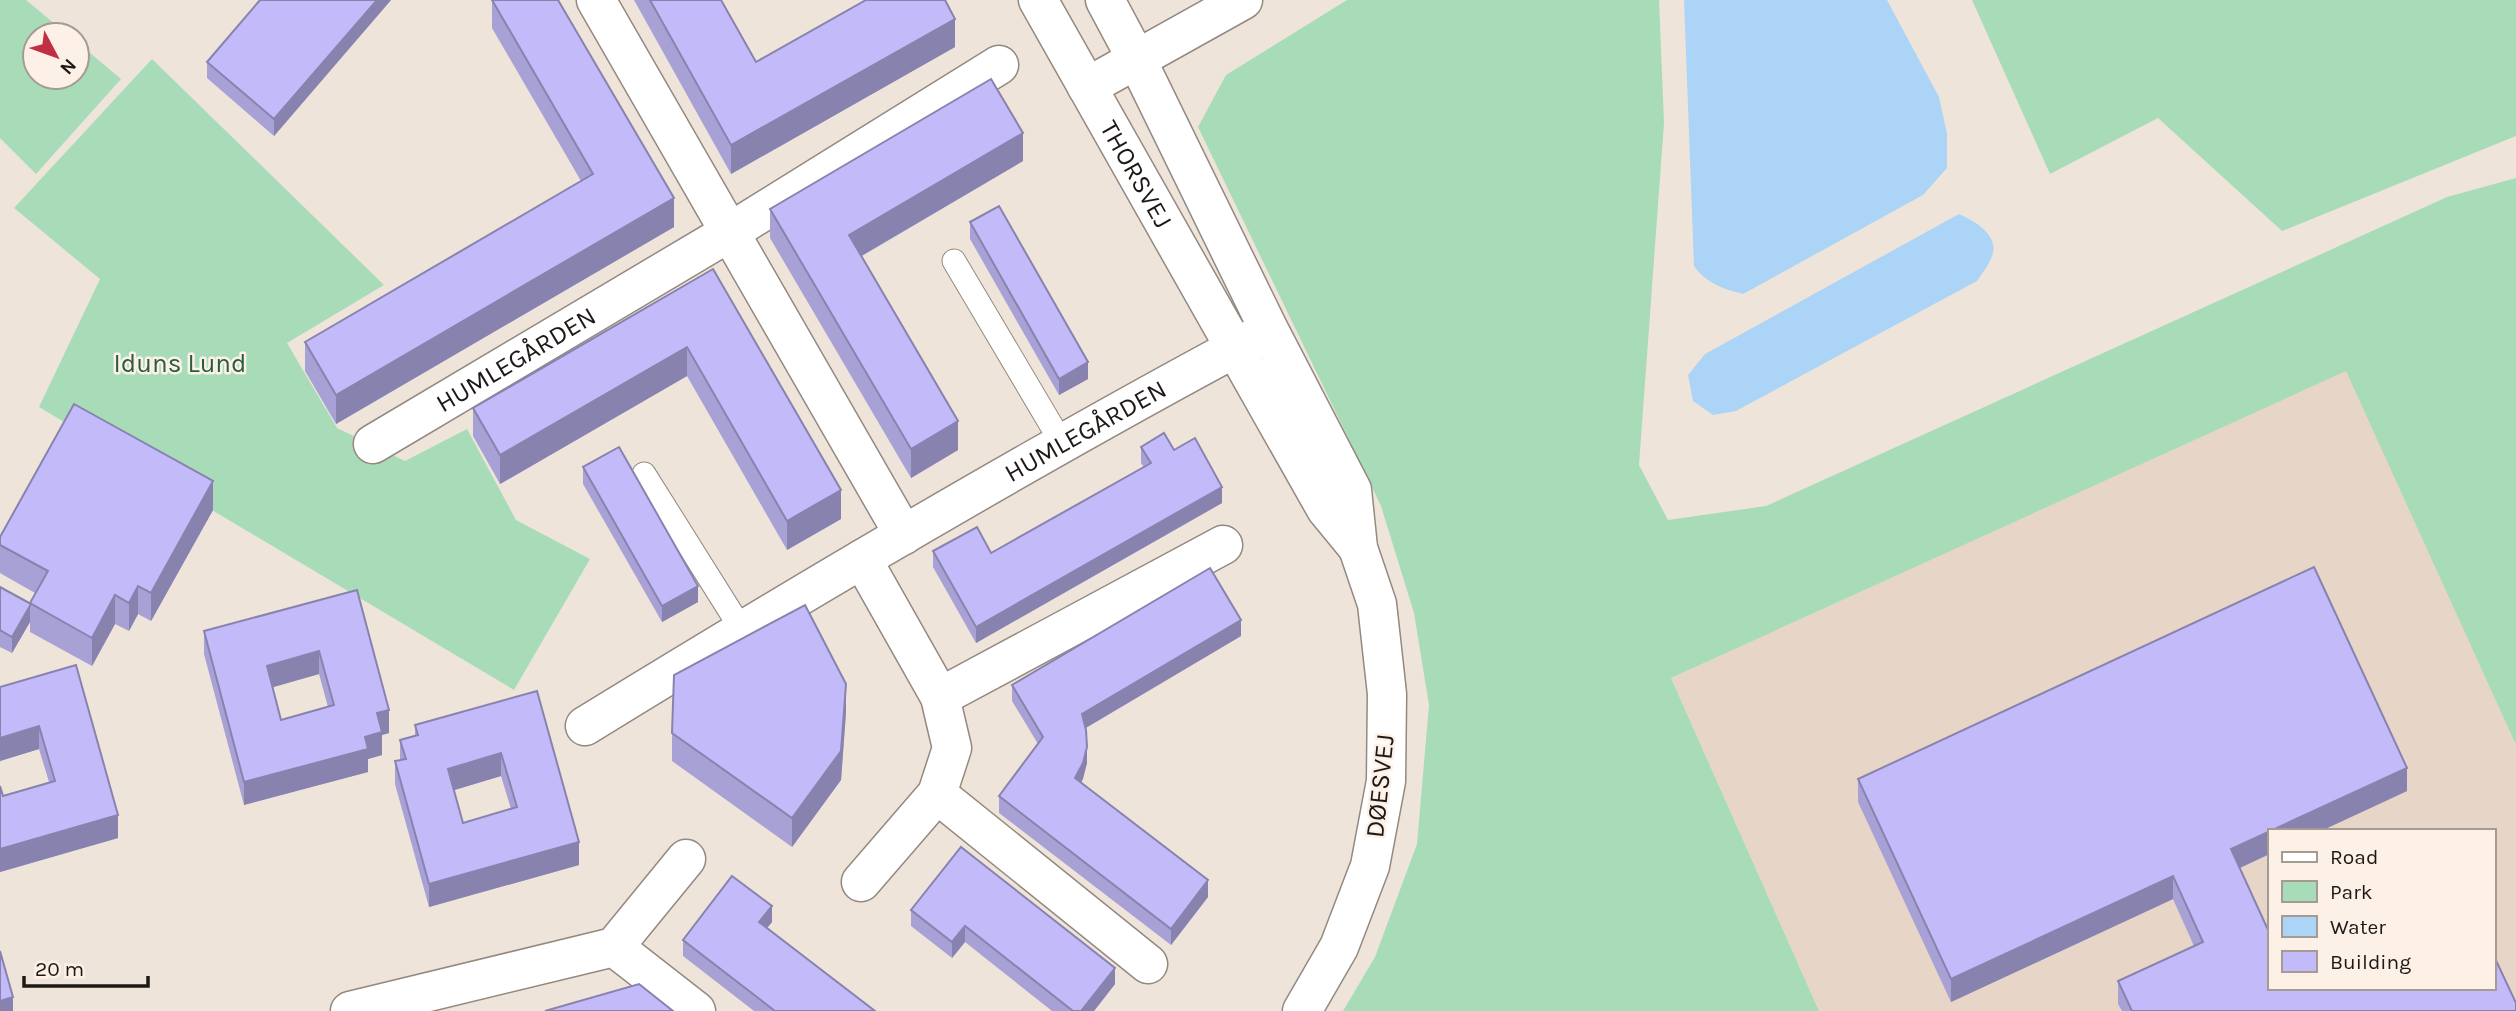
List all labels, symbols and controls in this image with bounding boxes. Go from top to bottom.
north arrow [21,21,91,91]
text: N [55,54,81,79]
street label: THORSVEJ [1094,115,1179,233]
street label: HUMLEGÅRDEN [430,300,601,419]
park label: Iduns Lund [114,348,246,379]
street label: HUMLEGÅRDEN [999,373,1171,488]
street label: DØESVEJ [1359,733,1401,839]
legend [2268,829,2495,990]
text: Road [2330,845,2378,869]
text: Park [2330,880,2373,904]
text: Water [2330,915,2386,939]
scale bar [24,944,149,988]
text: Building [2330,950,2411,974]
text: 20 m [35,957,84,981]

